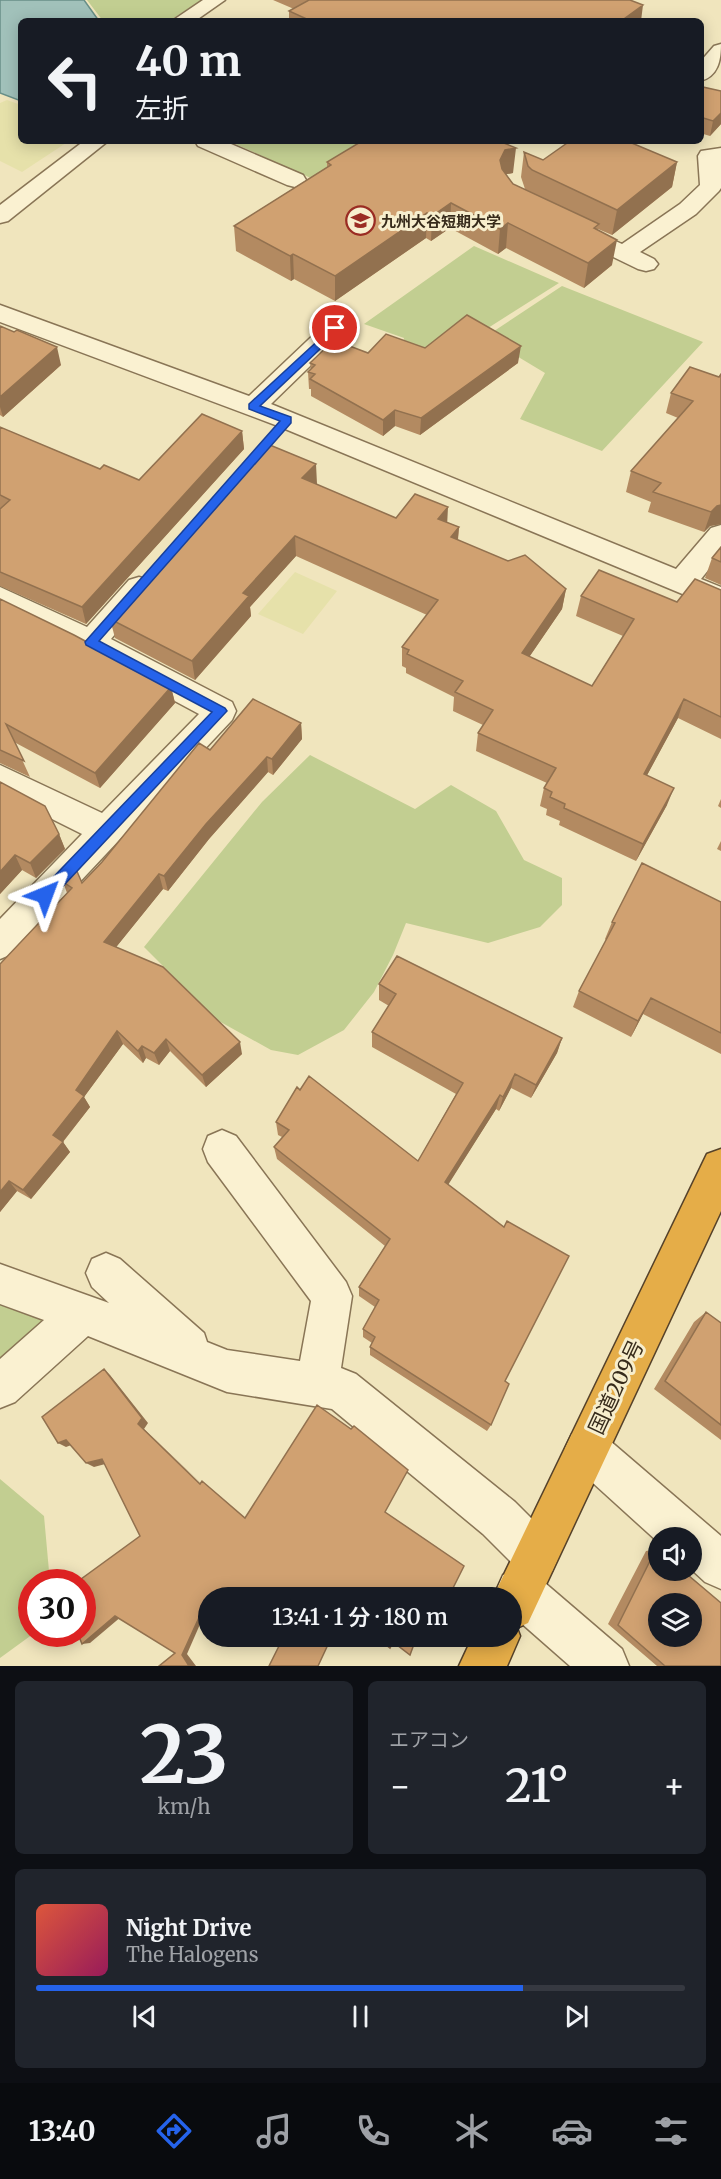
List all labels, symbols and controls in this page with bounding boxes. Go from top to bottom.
text: 40 m [135,35,241,87]
icon: left [36,42,114,120]
text: 左折 [135,91,189,125]
school or university icon: 九州大谷短期大学 [344,205,376,237]
place label: 九州大谷短期大学 [381,212,501,231]
pin [309,302,360,353]
icon: arrive [318,311,351,344]
position arrow [13,863,77,927]
street label: 国道209号 [582,1335,650,1439]
map controls [648,1527,702,1647]
button: sound [648,1527,702,1581]
speed limit sign: 30 [18,1569,96,1647]
button: layers [648,1593,702,1647]
text: 13:41 · 1 分 · 180 m [272,1603,448,1631]
text: 23 [140,1706,228,1804]
text: エアコン [389,1727,469,1752]
text: 21° [505,1758,569,1814]
text: − [389,1766,411,1807]
text: + [663,1766,685,1807]
text: km/h [158,1794,210,1819]
text: Night Drive [126,1914,251,1942]
text: The Halogens [126,1942,258,1967]
icon: previous [128,2000,161,2033]
icon: pause [344,2000,377,2033]
icon: next [560,2000,593,2033]
icon: directions [153,2110,195,2152]
icon: music [253,2110,295,2152]
icon: phone [352,2110,394,2152]
icon: climate [451,2110,493,2152]
icon: car [551,2110,593,2152]
icon: filters [650,2110,692,2152]
text: 13:40 [29,2114,96,2148]

